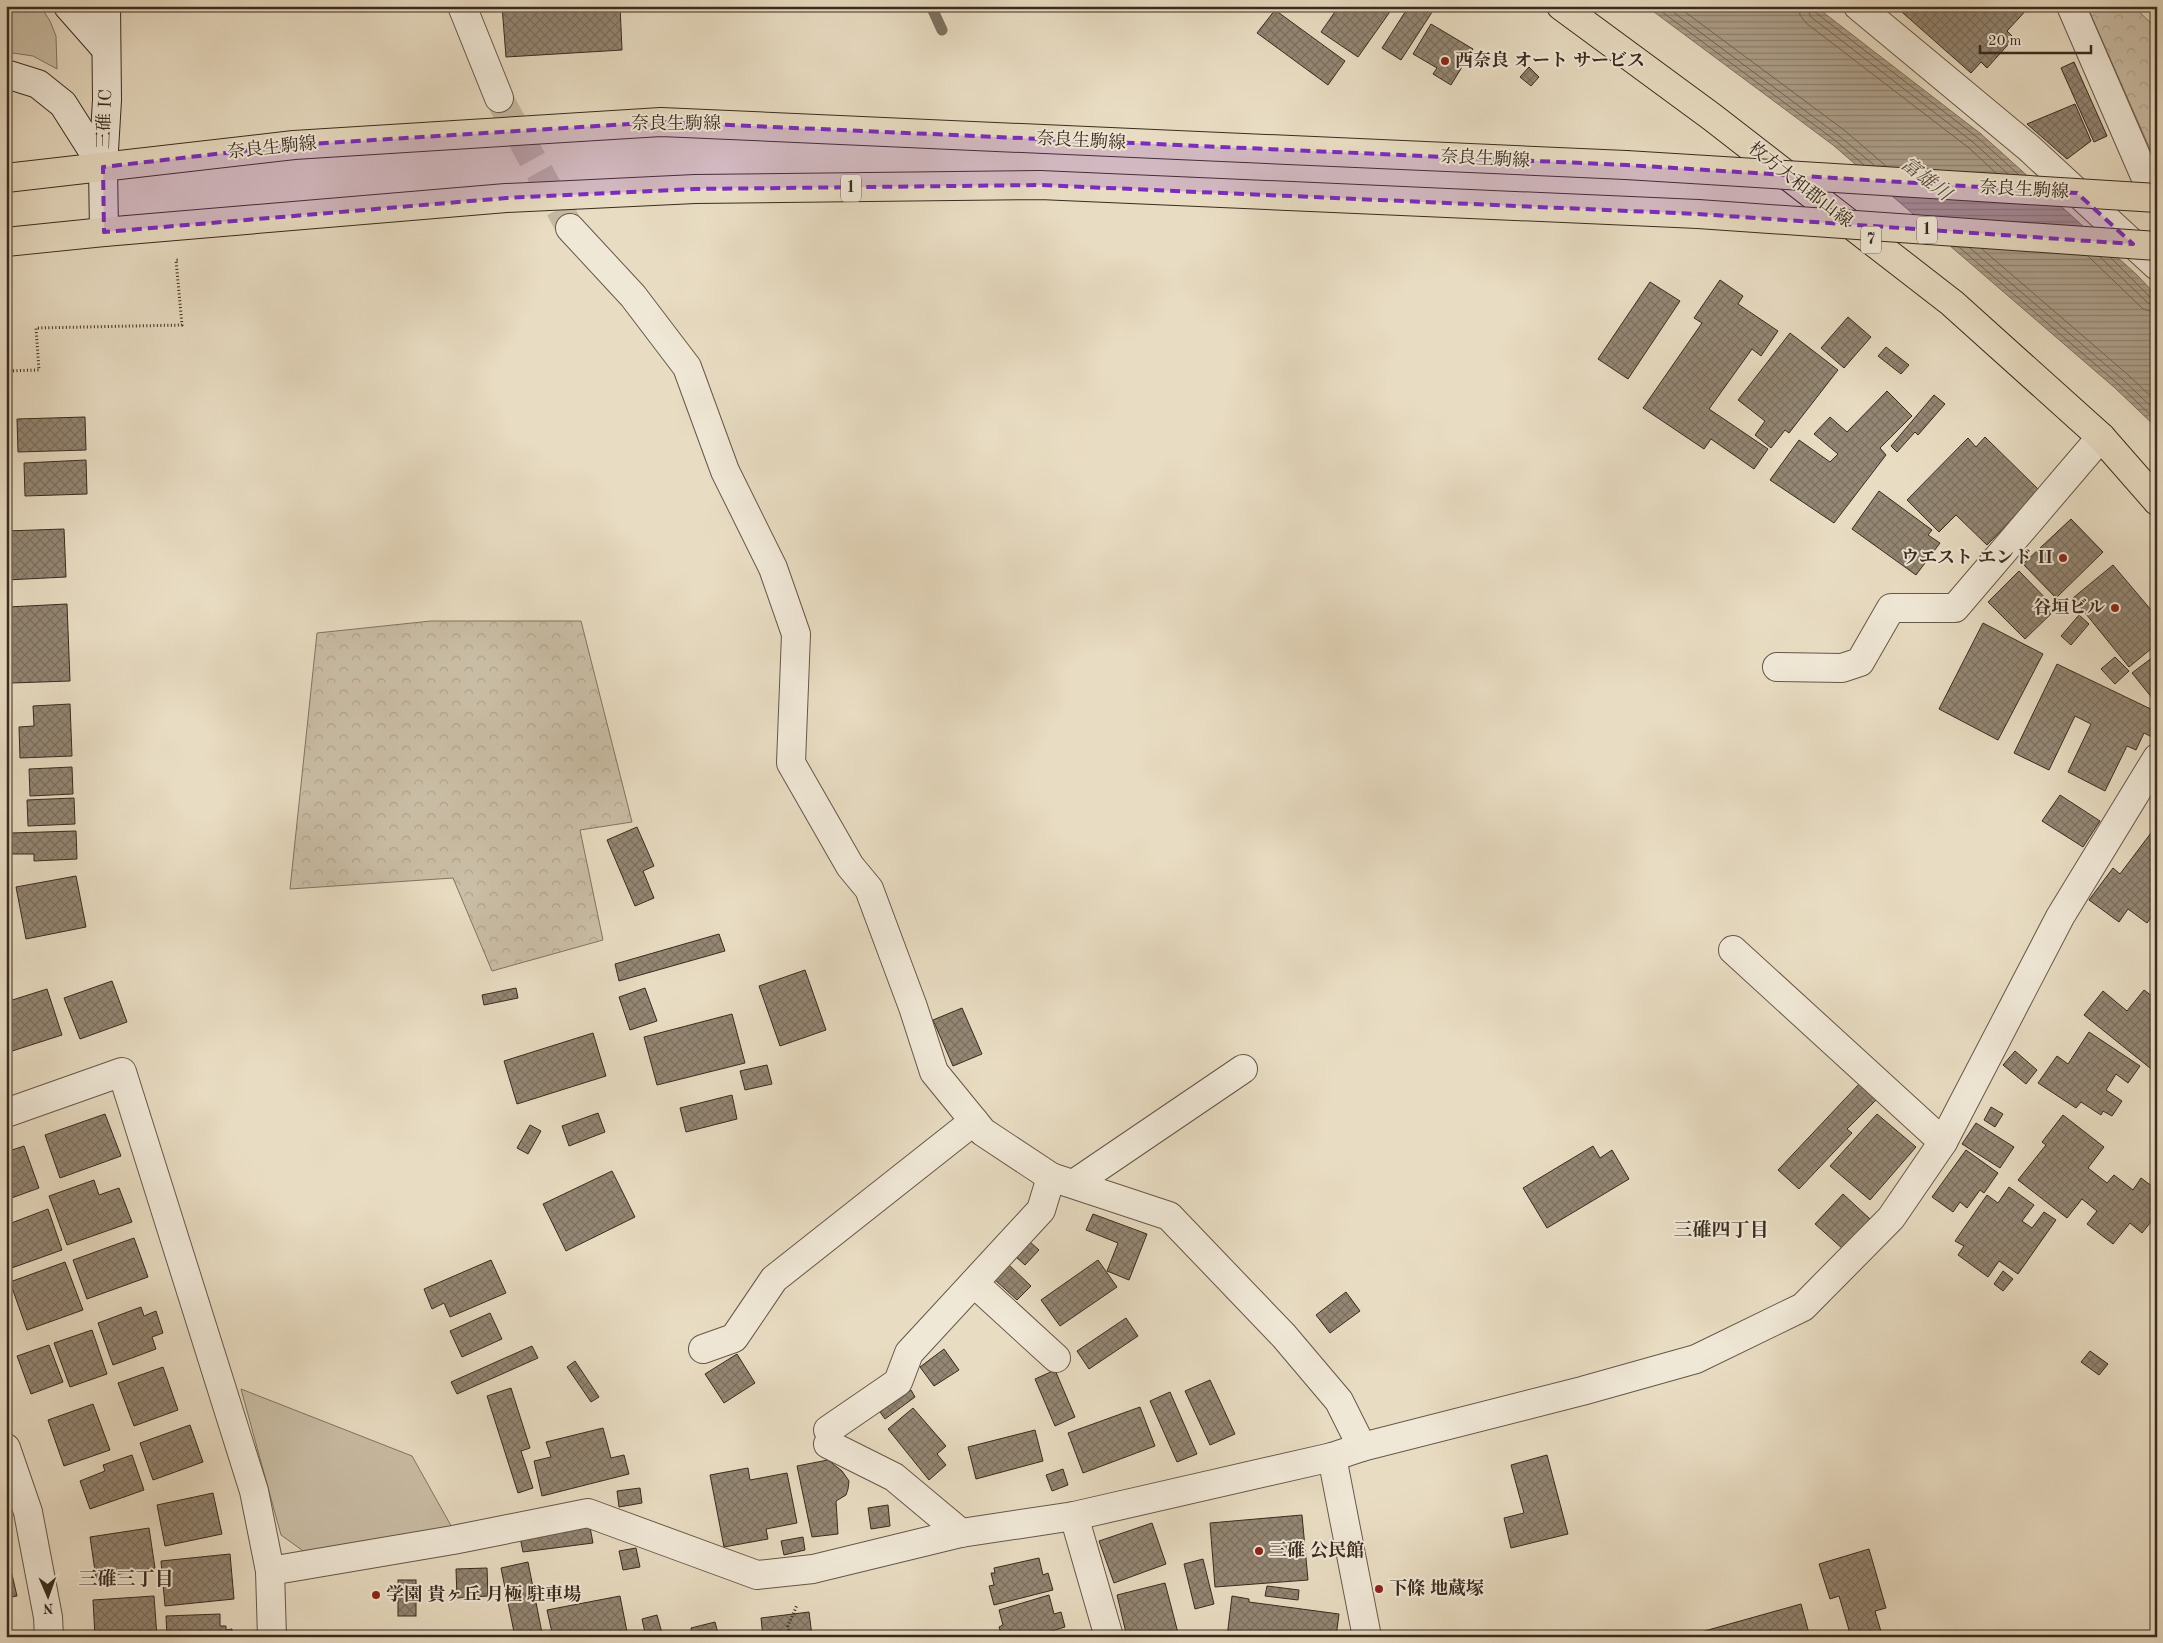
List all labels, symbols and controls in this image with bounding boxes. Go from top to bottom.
scale bar [1980,22,2092,54]
text: 20 m [1988,34,2022,49]
place label: 西奈良 オート サービス [1455,50,1645,70]
marker: 西奈良 オート サービス [1439,55,1451,67]
street label: 三碓 IC [93,89,115,149]
street label: 奈良生駒線 [631,113,721,133]
street label: 奈良生駒線 [1036,128,1127,152]
street label: 奈良生駒線 [226,132,318,162]
street label: 枚方大和郡山線 [1745,138,1856,231]
street label: 奈良生駒線 [1440,146,1531,170]
water label: 富雄川 [1897,153,1956,206]
road number: 1 [841,174,861,202]
street label: 奈良生駒線 [1979,177,2070,201]
road number: 1 [1917,216,1937,244]
road number: 7 [1861,226,1881,254]
place label: ウエスト エンド II [1901,548,2053,567]
marker: ウエスト エンド II [2057,552,2069,564]
place label: 谷垣ビル [2033,597,2105,617]
marker: 谷垣ビル [2109,602,2121,614]
district label: 三碓四丁目 [1673,1219,1769,1241]
place label: 三碓 公民館 [1269,1540,1364,1560]
marker: 三碓 公民館 [1253,1545,1265,1557]
district label: 三碓三丁目 [78,1568,174,1590]
north arrow [22,1570,72,1620]
place label: 下條 地蔵塚 [1389,1578,1484,1598]
marker: 下條 地蔵塚 [1373,1583,1385,1595]
place label: 学園 貴ヶ丘 月極 駐車場 [386,1584,581,1604]
marker: 学園 貴ヶ丘 月極 駐車場 [370,1589,382,1601]
text: N [43,1601,54,1615]

